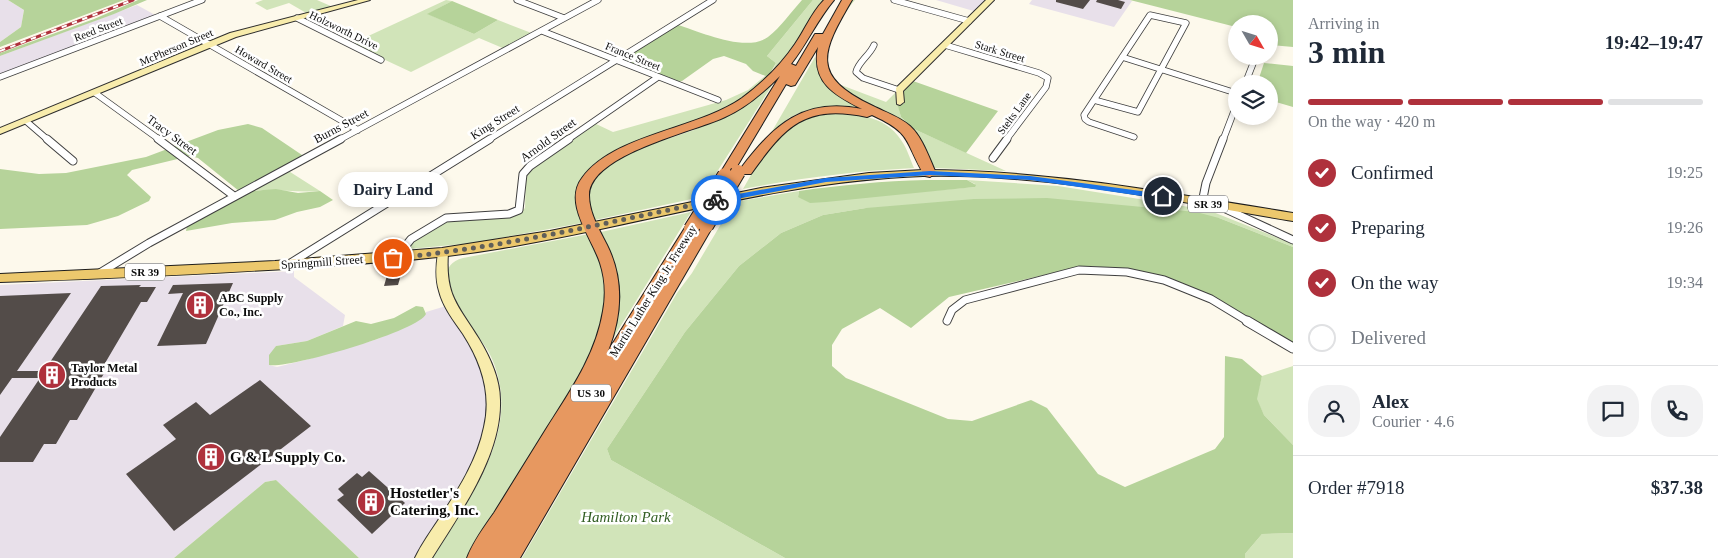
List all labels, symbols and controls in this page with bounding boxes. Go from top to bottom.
street label: Holzworth Drive [308,8,380,52]
street label: Reed Street [72,14,124,44]
north arrow [1228,15,1278,65]
map controls [1228,15,1278,125]
text: Arriving in [1308,15,1380,32]
street label: McPherson Street [138,26,214,68]
text: 19:42–19:47 [1605,32,1703,53]
text: 3 min [1308,34,1385,70]
street label: Stark Street [974,38,1026,64]
street label: France Street [604,40,662,72]
street label: Howard Street [233,43,295,85]
button: layers [1228,75,1278,125]
street label: Stelts Lane [995,89,1033,136]
street label: King Street [468,101,523,143]
street label: Burns Street [311,106,371,146]
street label: Tracy Street [144,112,200,158]
text: On the way · 420 m [1308,113,1436,130]
street label: Arnold Street [518,115,579,165]
icon: check [1308,159,1336,187]
text: Confirmed [1351,162,1433,183]
text: 19:25 [1667,164,1703,181]
callout: Dairy Land [338,173,448,208]
courier [691,175,741,225]
pin [1142,175,1184,217]
text: Dairy Land [353,181,433,198]
icon: home [1149,182,1177,210]
icon: bike [702,186,730,214]
road number: SR 39 [1188,195,1228,212]
icon: check [1308,214,1336,242]
text: Preparing [1351,217,1425,238]
text: 19:26 [1667,219,1703,236]
street label: Martin Luther King Jr. Freeway [607,222,699,360]
pin [372,237,414,279]
icon: bag [379,244,407,272]
street label: Springmill Street [280,252,364,272]
road number: SR 39 [125,264,165,280]
icon: check [1308,269,1336,297]
text: On the way [1351,272,1439,293]
text: 19:34 [1667,274,1703,291]
building icon: ABC Supply Co., Inc. [185,290,215,320]
place label: ABC Supply Co., Inc. [219,291,283,319]
text: Delivered [1351,327,1426,348]
building icon: Taylor Metal Products [37,360,67,390]
place label: Taylor Metal Products [71,361,138,389]
road number: US 30 [571,384,611,402]
button: person [1308,385,1360,437]
button: chat [1587,385,1639,437]
button: phone [1651,385,1703,437]
text: Alex [1372,391,1409,412]
text: Courier · 4.6 [1372,413,1454,430]
building icon: G & L Supply Co. [196,442,226,472]
place label: G & L Supply Co. [230,449,346,465]
text: Order #7918 [1308,477,1405,498]
text: $37.38 [1651,477,1703,498]
place label: Hostetler's Catering, Inc. [390,485,479,518]
building icon: Hostetler's Catering, Inc. [356,487,386,517]
park label: Hamilton Park [580,509,671,525]

